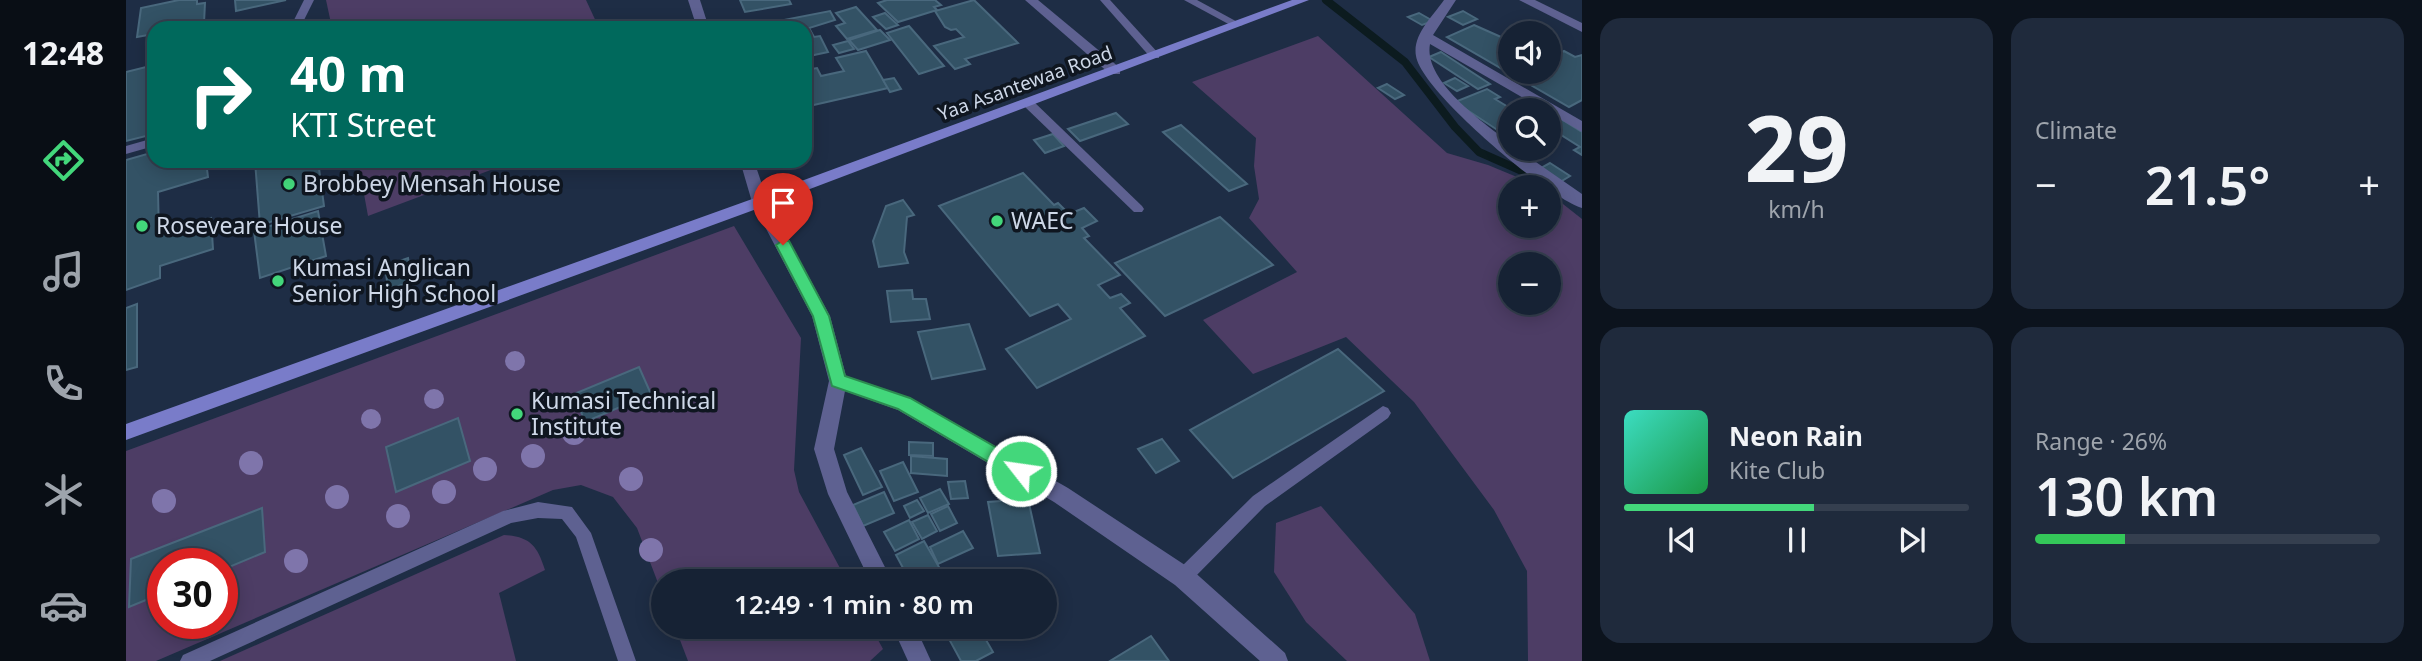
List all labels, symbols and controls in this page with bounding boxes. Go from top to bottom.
map controls [1498,21,1561,315]
button: sound [1498,21,1561,84]
text: 12:48 [22,31,104,74]
street label: Yaa Asantewaa Road [934,39,1116,127]
text: 40 m [290,40,407,106]
icon: right [175,49,266,140]
text: 29 [1744,85,1849,209]
button: search [1498,98,1561,161]
text: KTI Street [290,103,436,146]
text: Climate [2035,114,2117,146]
icon: directions [39,136,88,185]
text: 21.5° [2145,149,2270,220]
text: − [2035,158,2057,210]
text: + [2358,158,2380,210]
place label: Brobbey Mensah House [303,167,561,199]
pin [753,173,813,245]
button: + [1498,175,1561,238]
marker: Brobbey Mensah House [281,176,297,192]
icon: arrive [764,184,802,222]
text: km/h [1768,193,1825,225]
place label: WAEC [1011,204,1074,236]
place label: Roseveare House [156,209,342,241]
marker: WAEC [989,213,1005,229]
marker: Roseveare House [134,218,150,234]
icon: music [39,247,88,296]
place label: Kumasi Anglican Senior High School [292,251,496,309]
button: − [1498,252,1561,315]
marker: Kumasi Anglican Senior High School [270,273,286,289]
icon: phone [39,359,88,408]
place label: Kumasi Technical Institute [531,384,716,442]
marker: Kumasi Technical Institute [509,406,525,422]
text: Neon Rain [1729,418,1863,454]
text: Range · 26% [2035,425,2167,457]
position arrow [984,434,1058,508]
text: Kite Club [1729,454,1825,486]
text: 130 km [2035,460,2218,531]
icon: climate [39,470,88,519]
icon: previous [1663,521,1701,559]
icon: pause [1778,521,1816,559]
icon: next [1893,521,1931,559]
speed limit sign: 30 [147,548,238,639]
icon: car [39,581,88,630]
text: 12:49 · 1 min · 80 m [734,586,974,622]

